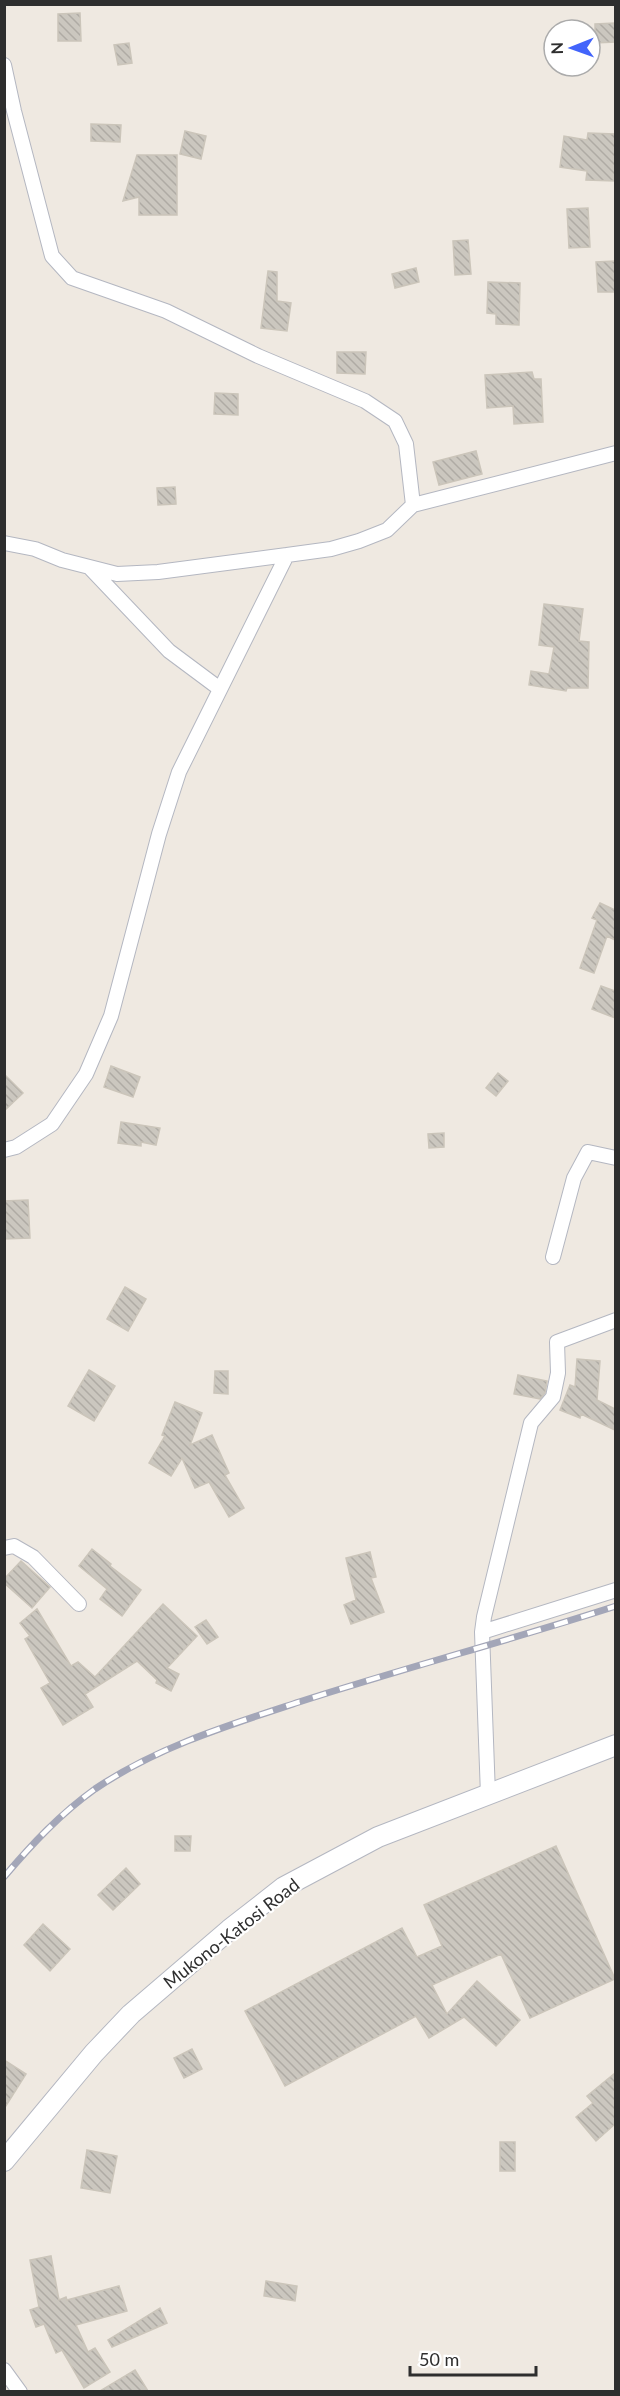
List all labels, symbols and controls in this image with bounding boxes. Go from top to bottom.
north arrow [542,18,602,78]
text: N [547,42,566,55]
street label: Mukono-Katosi Road [159,1873,303,1993]
scale bar [410,2339,536,2377]
text: 50 m [419,2348,459,2370]

